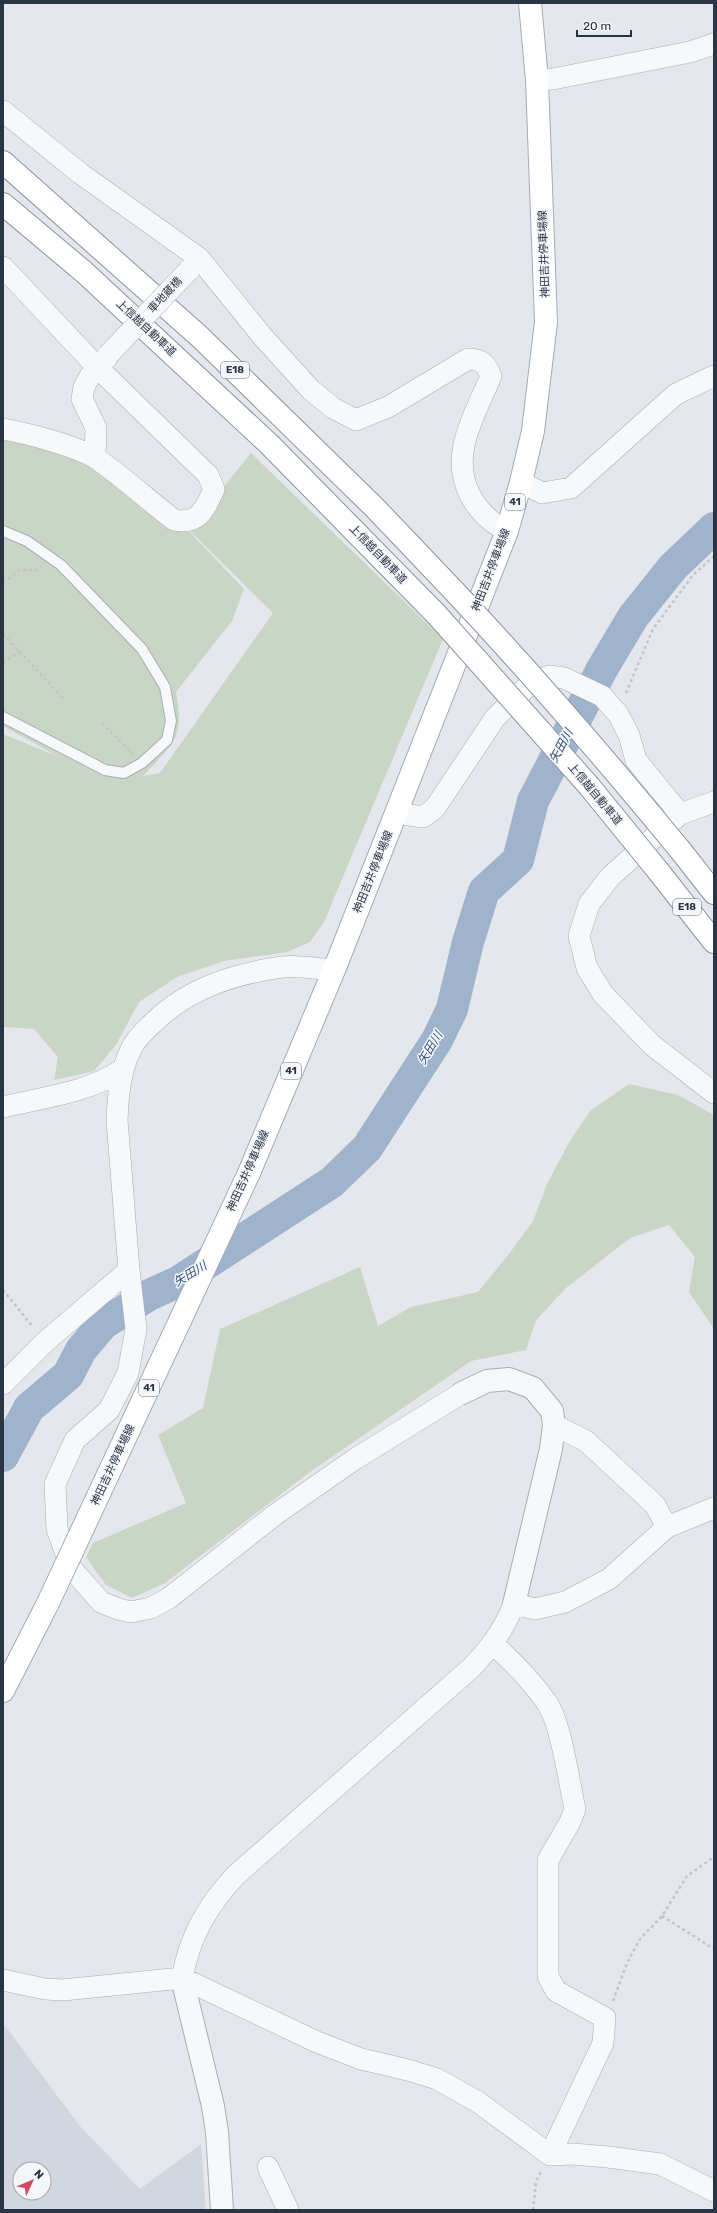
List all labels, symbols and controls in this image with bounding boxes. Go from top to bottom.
scale bar [577,12,631,38]
text: 20 m [583,19,611,33]
street label: 神田吉井停車場線 [536,210,552,298]
street label: 車地蔵橋 [145,274,185,316]
street label: 上信越自動車道 [113,297,179,359]
road number: E18 [221,362,249,378]
road number: 41 [505,494,525,510]
street label: 上信越自動車道 [347,522,409,586]
street label: 神田吉井停車場線 [469,527,513,613]
water label: 矢田川 [546,725,577,765]
street label: 上信越自動車道 [565,760,625,828]
street label: 神田吉井停車場線 [350,829,396,915]
road number: E18 [673,899,701,915]
water label: 矢田川 [415,1027,446,1067]
road number: 41 [281,1063,301,1079]
street label: 神田吉井停車場線 [224,1128,272,1214]
water label: 矢田川 [171,1258,211,1289]
road number: 41 [139,1380,159,1396]
street label: 神田吉井停車場線 [89,1422,137,1508]
north arrow [12,2161,52,2201]
text: N [31,2167,46,2182]

